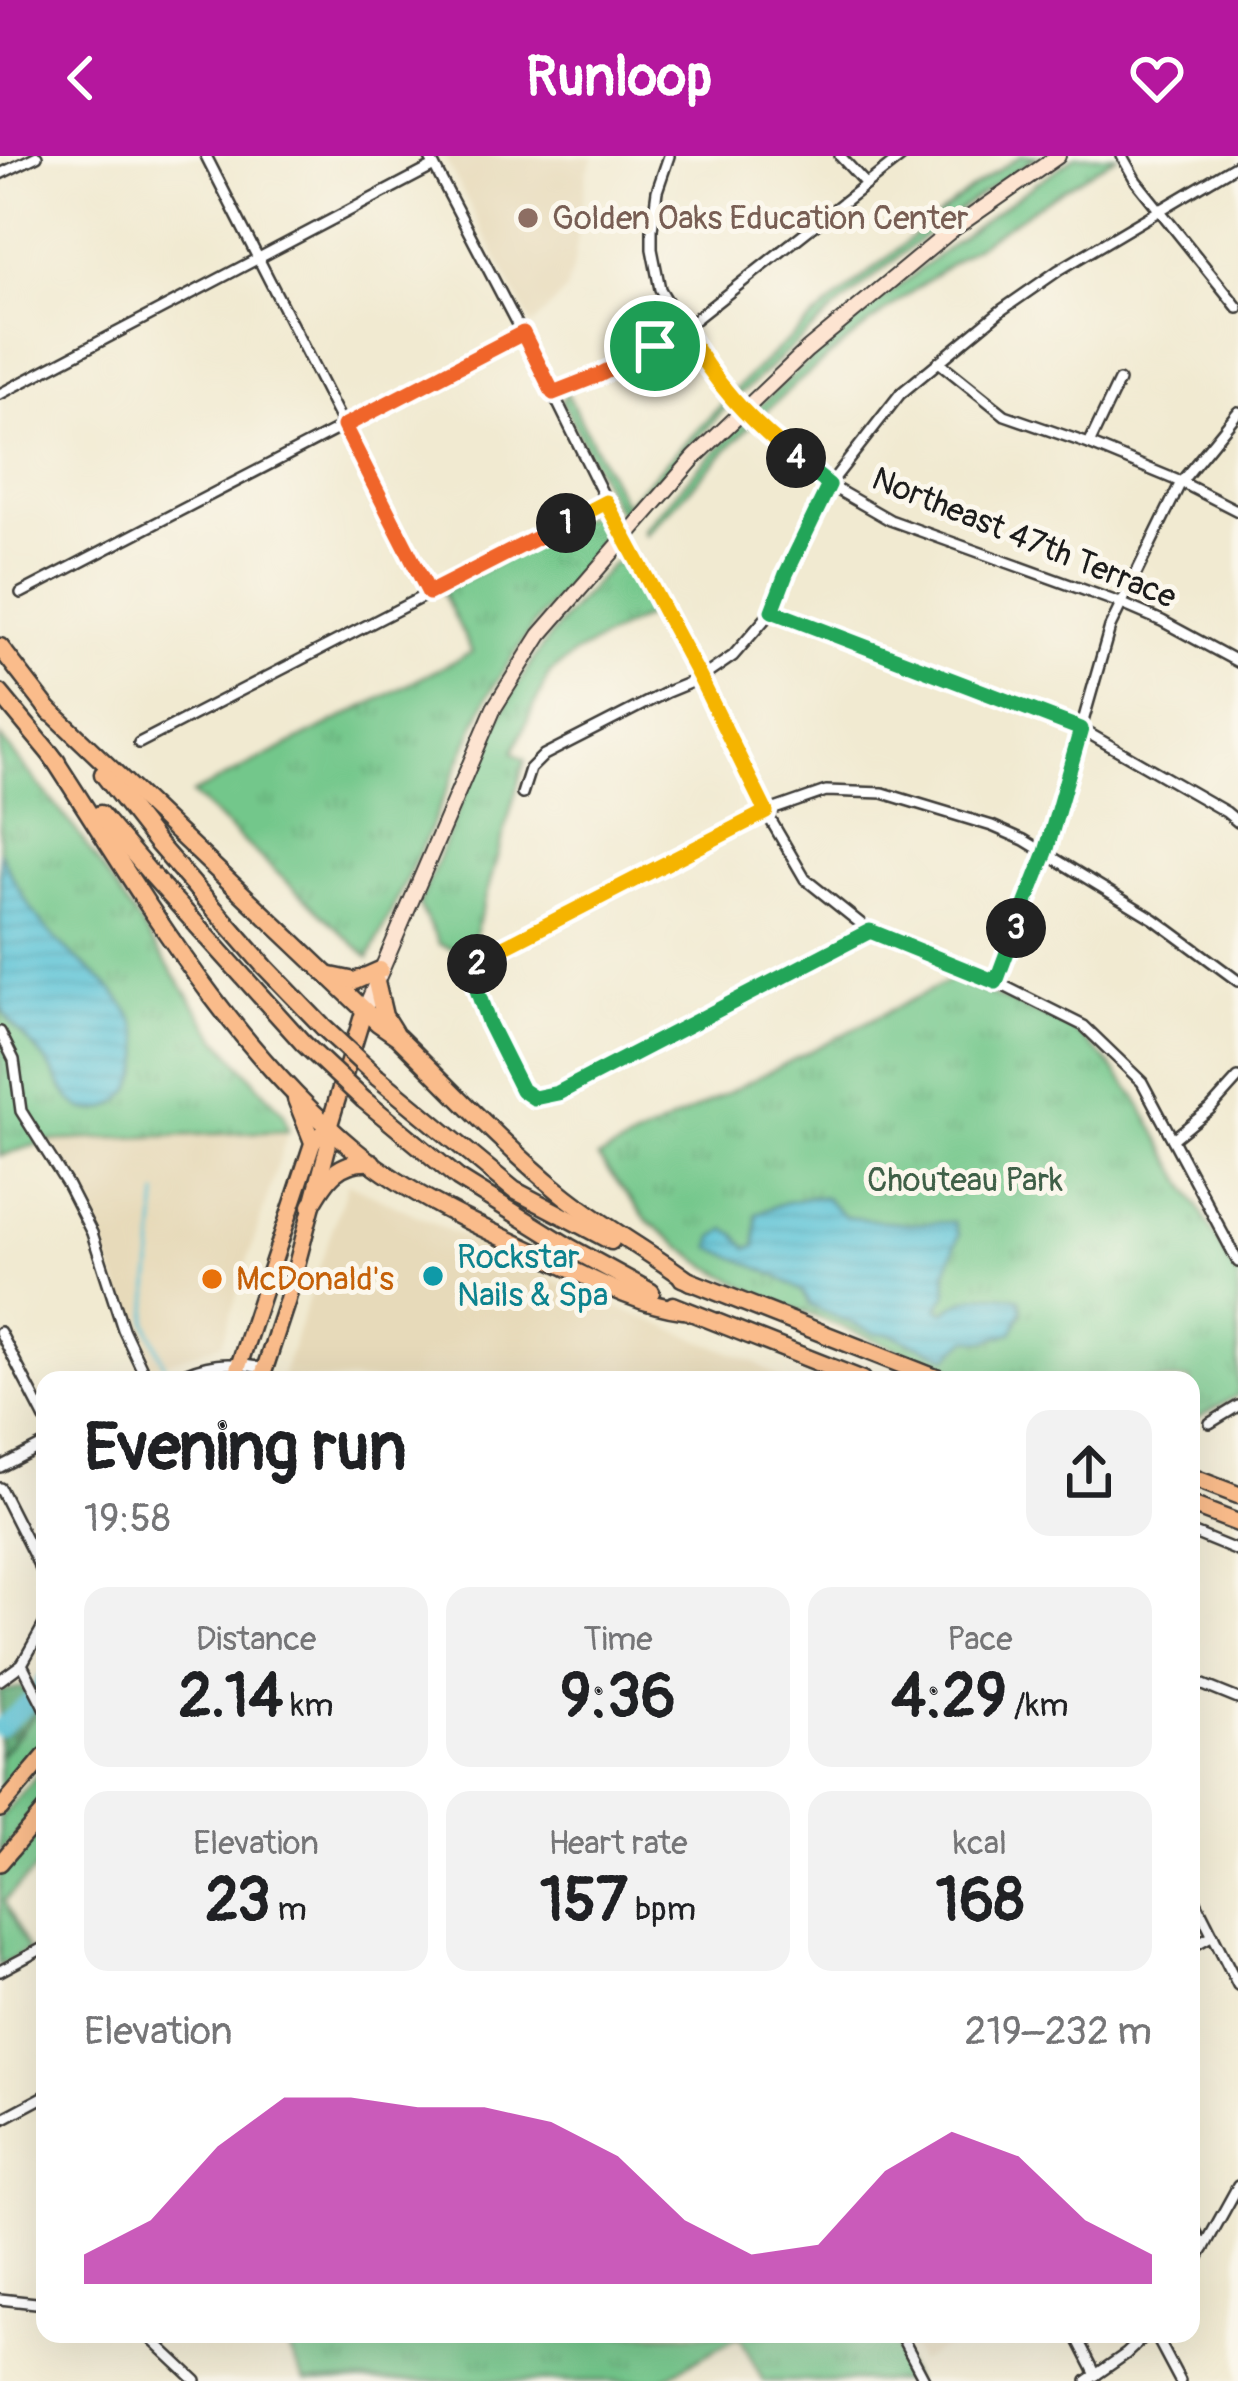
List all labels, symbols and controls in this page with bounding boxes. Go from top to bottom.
text: Runloop [526,44,712,112]
icon: back [48,45,114,111]
icon: heart [1124,45,1190,111]
place label: Golden Oaks Education Center [552,198,969,239]
marker: Golden Oaks Education Center [515,205,541,231]
pin [604,295,706,397]
icon: arrive [622,313,688,379]
pin: 4 [766,428,826,488]
text: 4 [786,437,806,478]
street label: Northeast 47th Terrace [866,458,1182,618]
pin: 1 [536,493,596,553]
text: 1 [560,502,572,543]
pin: 3 [986,898,1046,958]
text: 3 [1007,907,1025,948]
pin: 2 [447,934,507,994]
text: 2 [468,943,486,984]
park label: Chouteau Park [867,1160,1063,1201]
place label: Rockstar Nails & Spa [457,1237,608,1316]
place label: McDonald's [236,1259,394,1300]
marker: Rockstar Nails & Spa [420,1263,446,1289]
marker: McDonald's [199,1266,225,1292]
text: Evening run [84,1407,407,1490]
button: share [1026,1410,1152,1536]
text: 19:58 [84,1494,171,1543]
text: Distance [196,1619,316,1660]
text: Time [584,1619,652,1660]
text: Pace [947,1619,1013,1660]
text: 2.14 [178,1660,283,1735]
text: 9:36 [560,1660,676,1735]
text: 4:29 [891,1660,1007,1735]
text: km [283,1685,334,1726]
text: /km [1007,1685,1069,1726]
text: Elevation [193,1823,319,1864]
text: Heart rate [548,1823,688,1864]
text: kcal [953,1823,1007,1864]
text: 23 [205,1864,270,1939]
text: 157 [540,1864,628,1939]
text: 168 [936,1864,1024,1939]
text: m [270,1889,307,1930]
text: bpm [628,1889,696,1930]
text: Elevation [84,2007,233,2056]
text: 219–232 m [965,2007,1152,2056]

